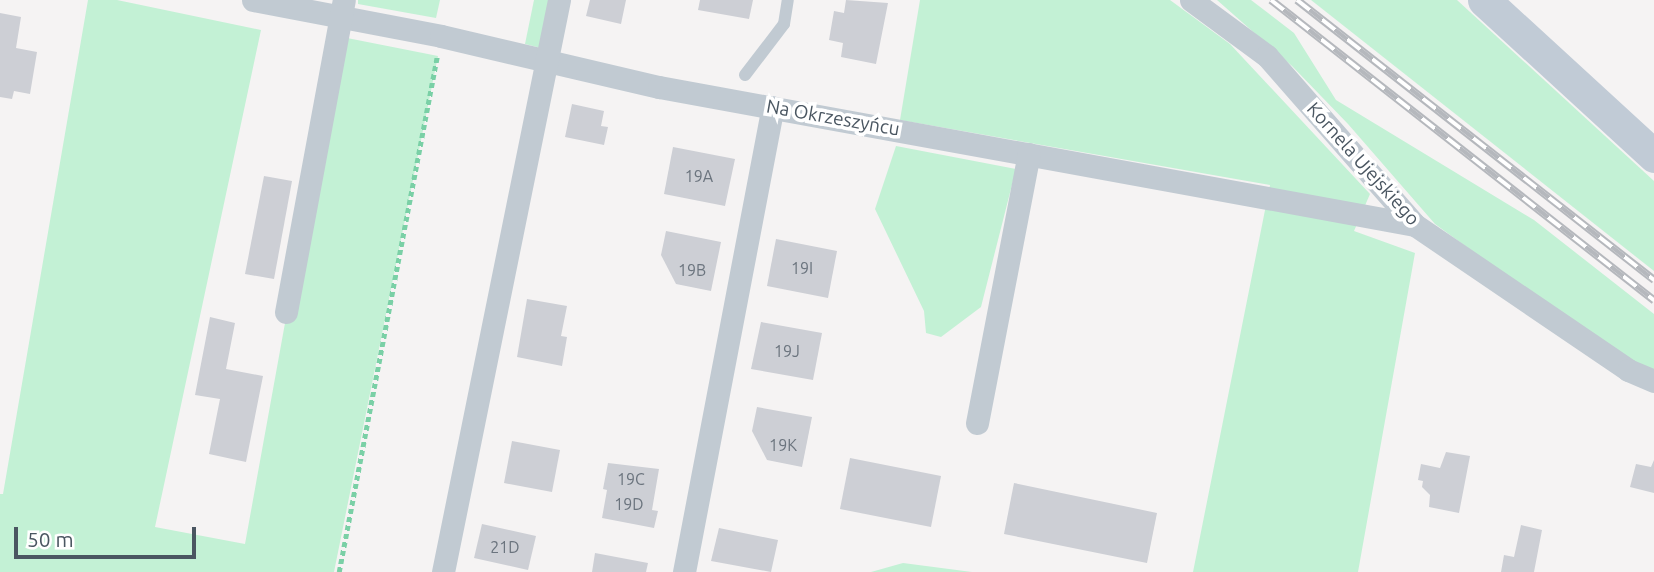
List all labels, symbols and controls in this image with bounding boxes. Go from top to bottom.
street label: Na Okrzeszyńcu [765,95,901,141]
street label: Kornela Ujejskiego [1302,98,1424,230]
house number: 19A [685,166,713,186]
house number: 19I [791,258,813,278]
house number: 19B [678,260,706,280]
house number: 19J [774,341,800,361]
house number: 19K [769,435,797,455]
house number: 19C [617,469,645,489]
house number: 19D [614,494,644,514]
scale bar [18,512,200,556]
text: 50 m [27,527,74,551]
house number: 21D [490,537,520,557]

